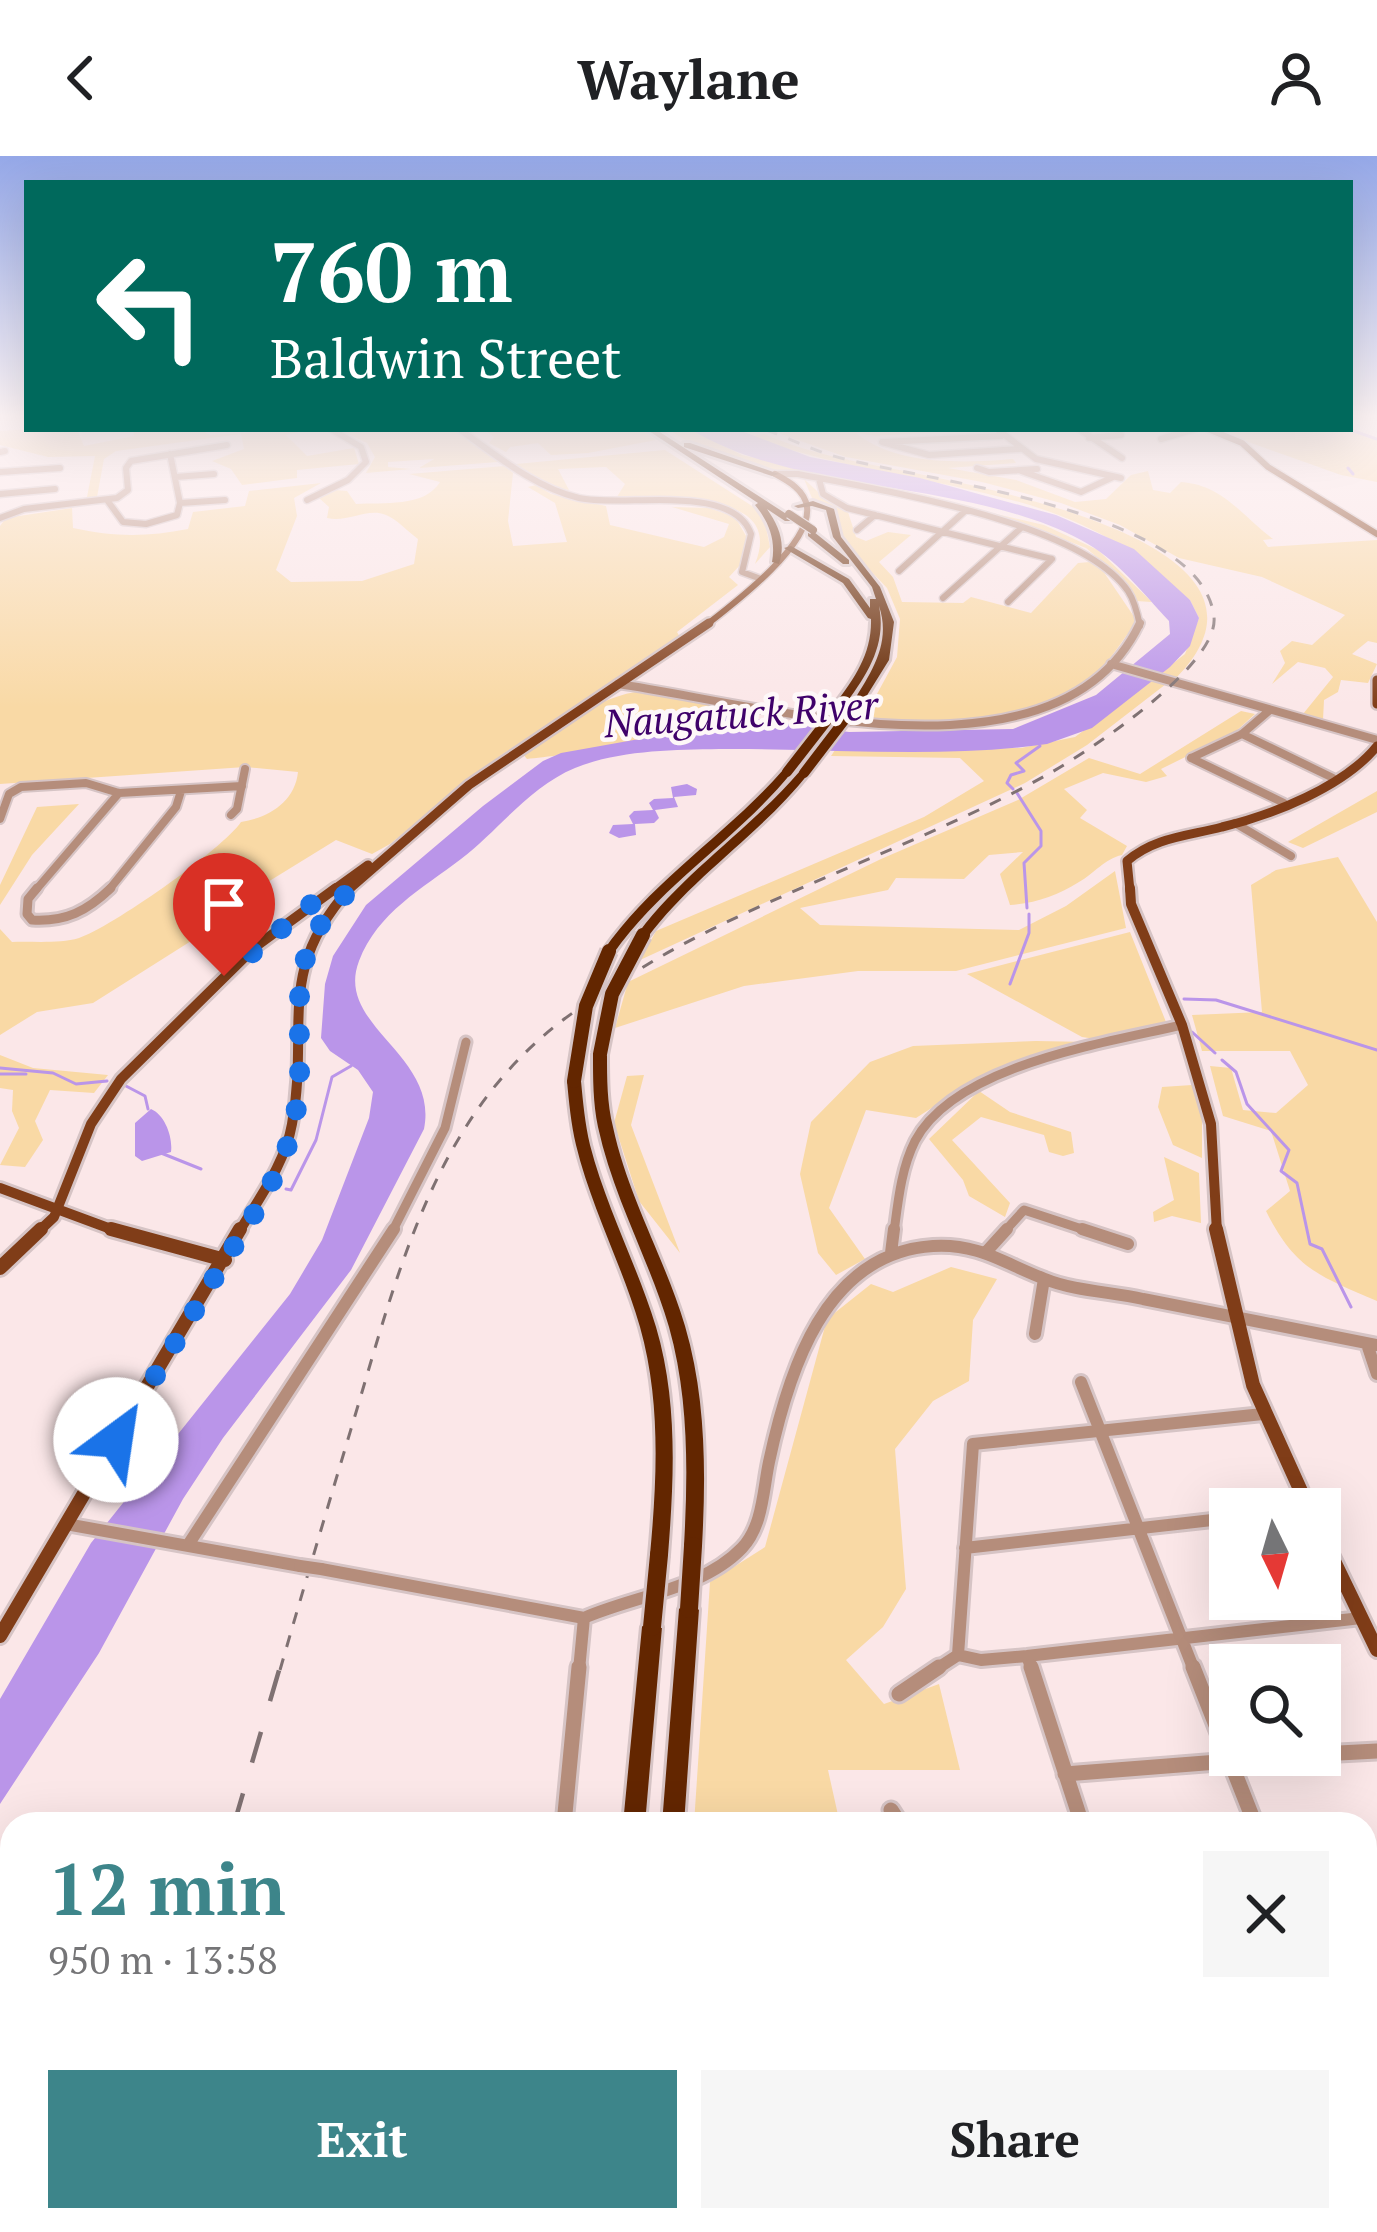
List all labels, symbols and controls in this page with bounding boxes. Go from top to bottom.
text: Waylane [577,43,800,114]
icon: back [48,45,114,111]
icon: person [1263,45,1329,111]
text: 760 m [270,215,513,326]
icon: left [72,228,228,384]
text: Baldwin Street [270,322,622,393]
water label: Naugatuck River [601,677,882,749]
pin [173,853,275,976]
icon: arrive [191,871,257,937]
position arrow [53,1377,179,1503]
north arrow [1209,1488,1341,1620]
map controls [1209,1488,1341,1776]
button: search [1209,1644,1341,1776]
text: 12 min [48,1840,286,1936]
button: close [1203,1851,1329,1977]
text: 950 m · 13:58 [48,1933,278,1985]
button: Exit [48,2070,677,2208]
button: Share [701,2070,1329,2208]

